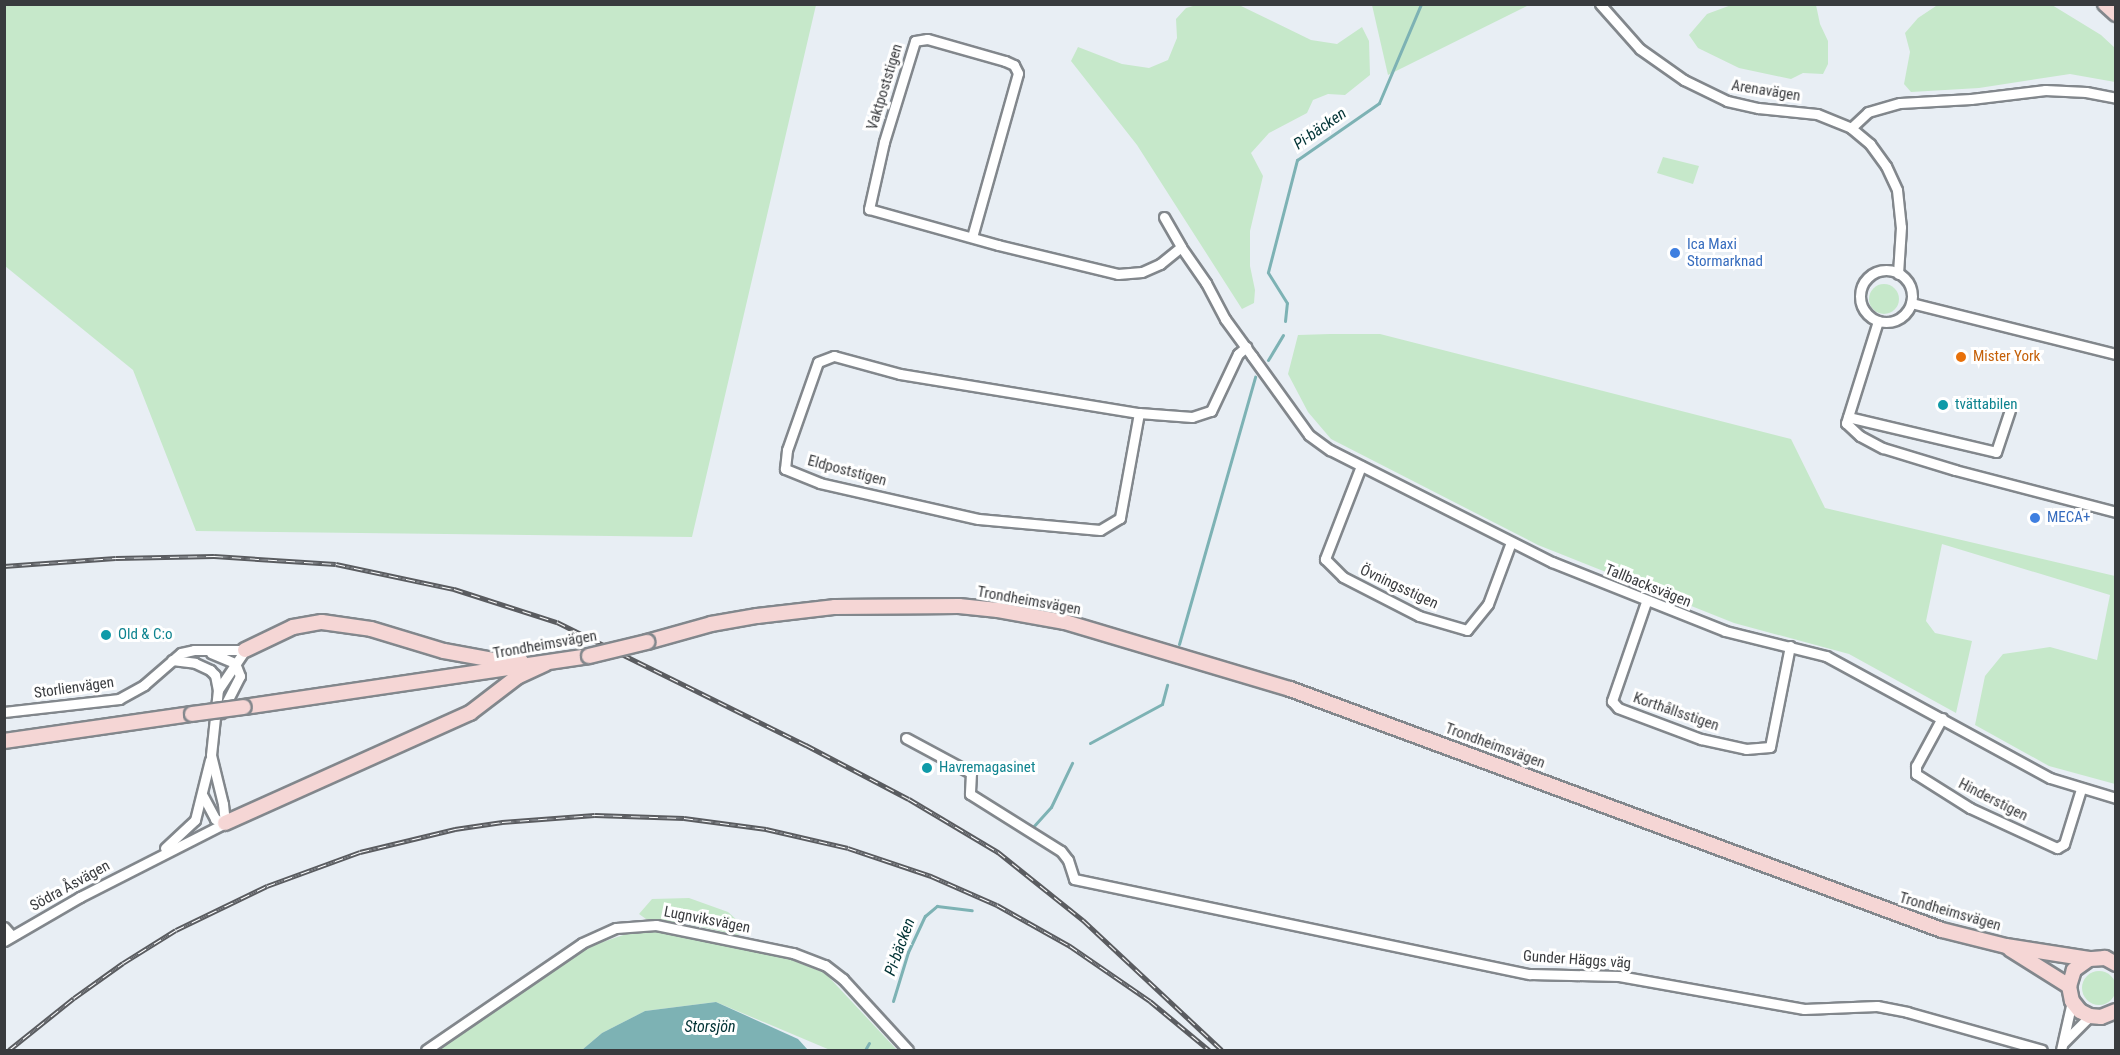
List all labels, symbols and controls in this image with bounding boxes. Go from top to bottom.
street label: Vaktpoststigen [863,42,907,132]
street label: Arenavägen [1730,77,1802,105]
water label: Pi-bäcken [1290,104,1350,154]
place label: Ica Maxi Stormarknad [1687,235,1763,270]
marker: Ica Maxi Stormarknad [1668,246,1682,260]
place label: Mister York [1973,348,2040,366]
marker: Mister York [1954,350,1968,364]
place label: tvättabilen [1955,396,2018,414]
marker: tvättabilen [1936,398,1950,412]
street label: Eldpoststigen [806,452,888,490]
place label: MECA+ [2047,509,2090,527]
marker: MECA+ [2028,511,2042,525]
street label: Övningsstigen [1357,561,1441,613]
street label: Tallbacksvägen [1602,561,1694,611]
street label: Trondheimsvägen [976,583,1082,619]
place label: Old & C:o [118,626,172,644]
street label: Trondheimsvägen [492,627,598,663]
marker: Old & C:o [99,628,113,642]
street label: Storlienvägen [33,673,115,703]
street label: Korthållsstigen [1631,689,1721,735]
street label: Trondheimsvägen [1443,720,1547,772]
place label: Havremagasinet [939,759,1035,777]
marker: Havremagasinet [920,761,934,775]
street label: Hinderstigen [1955,775,2031,825]
street label: Södra Åsvägen [27,857,113,915]
street label: Trondheimsvägen [1897,889,2003,935]
street label: Lugnviksvägen [662,903,752,937]
water label: Pi-bäcken [881,916,919,978]
street label: Gunder Häggs väg [1522,947,1632,973]
water label: Storsjön [685,1017,735,1037]

